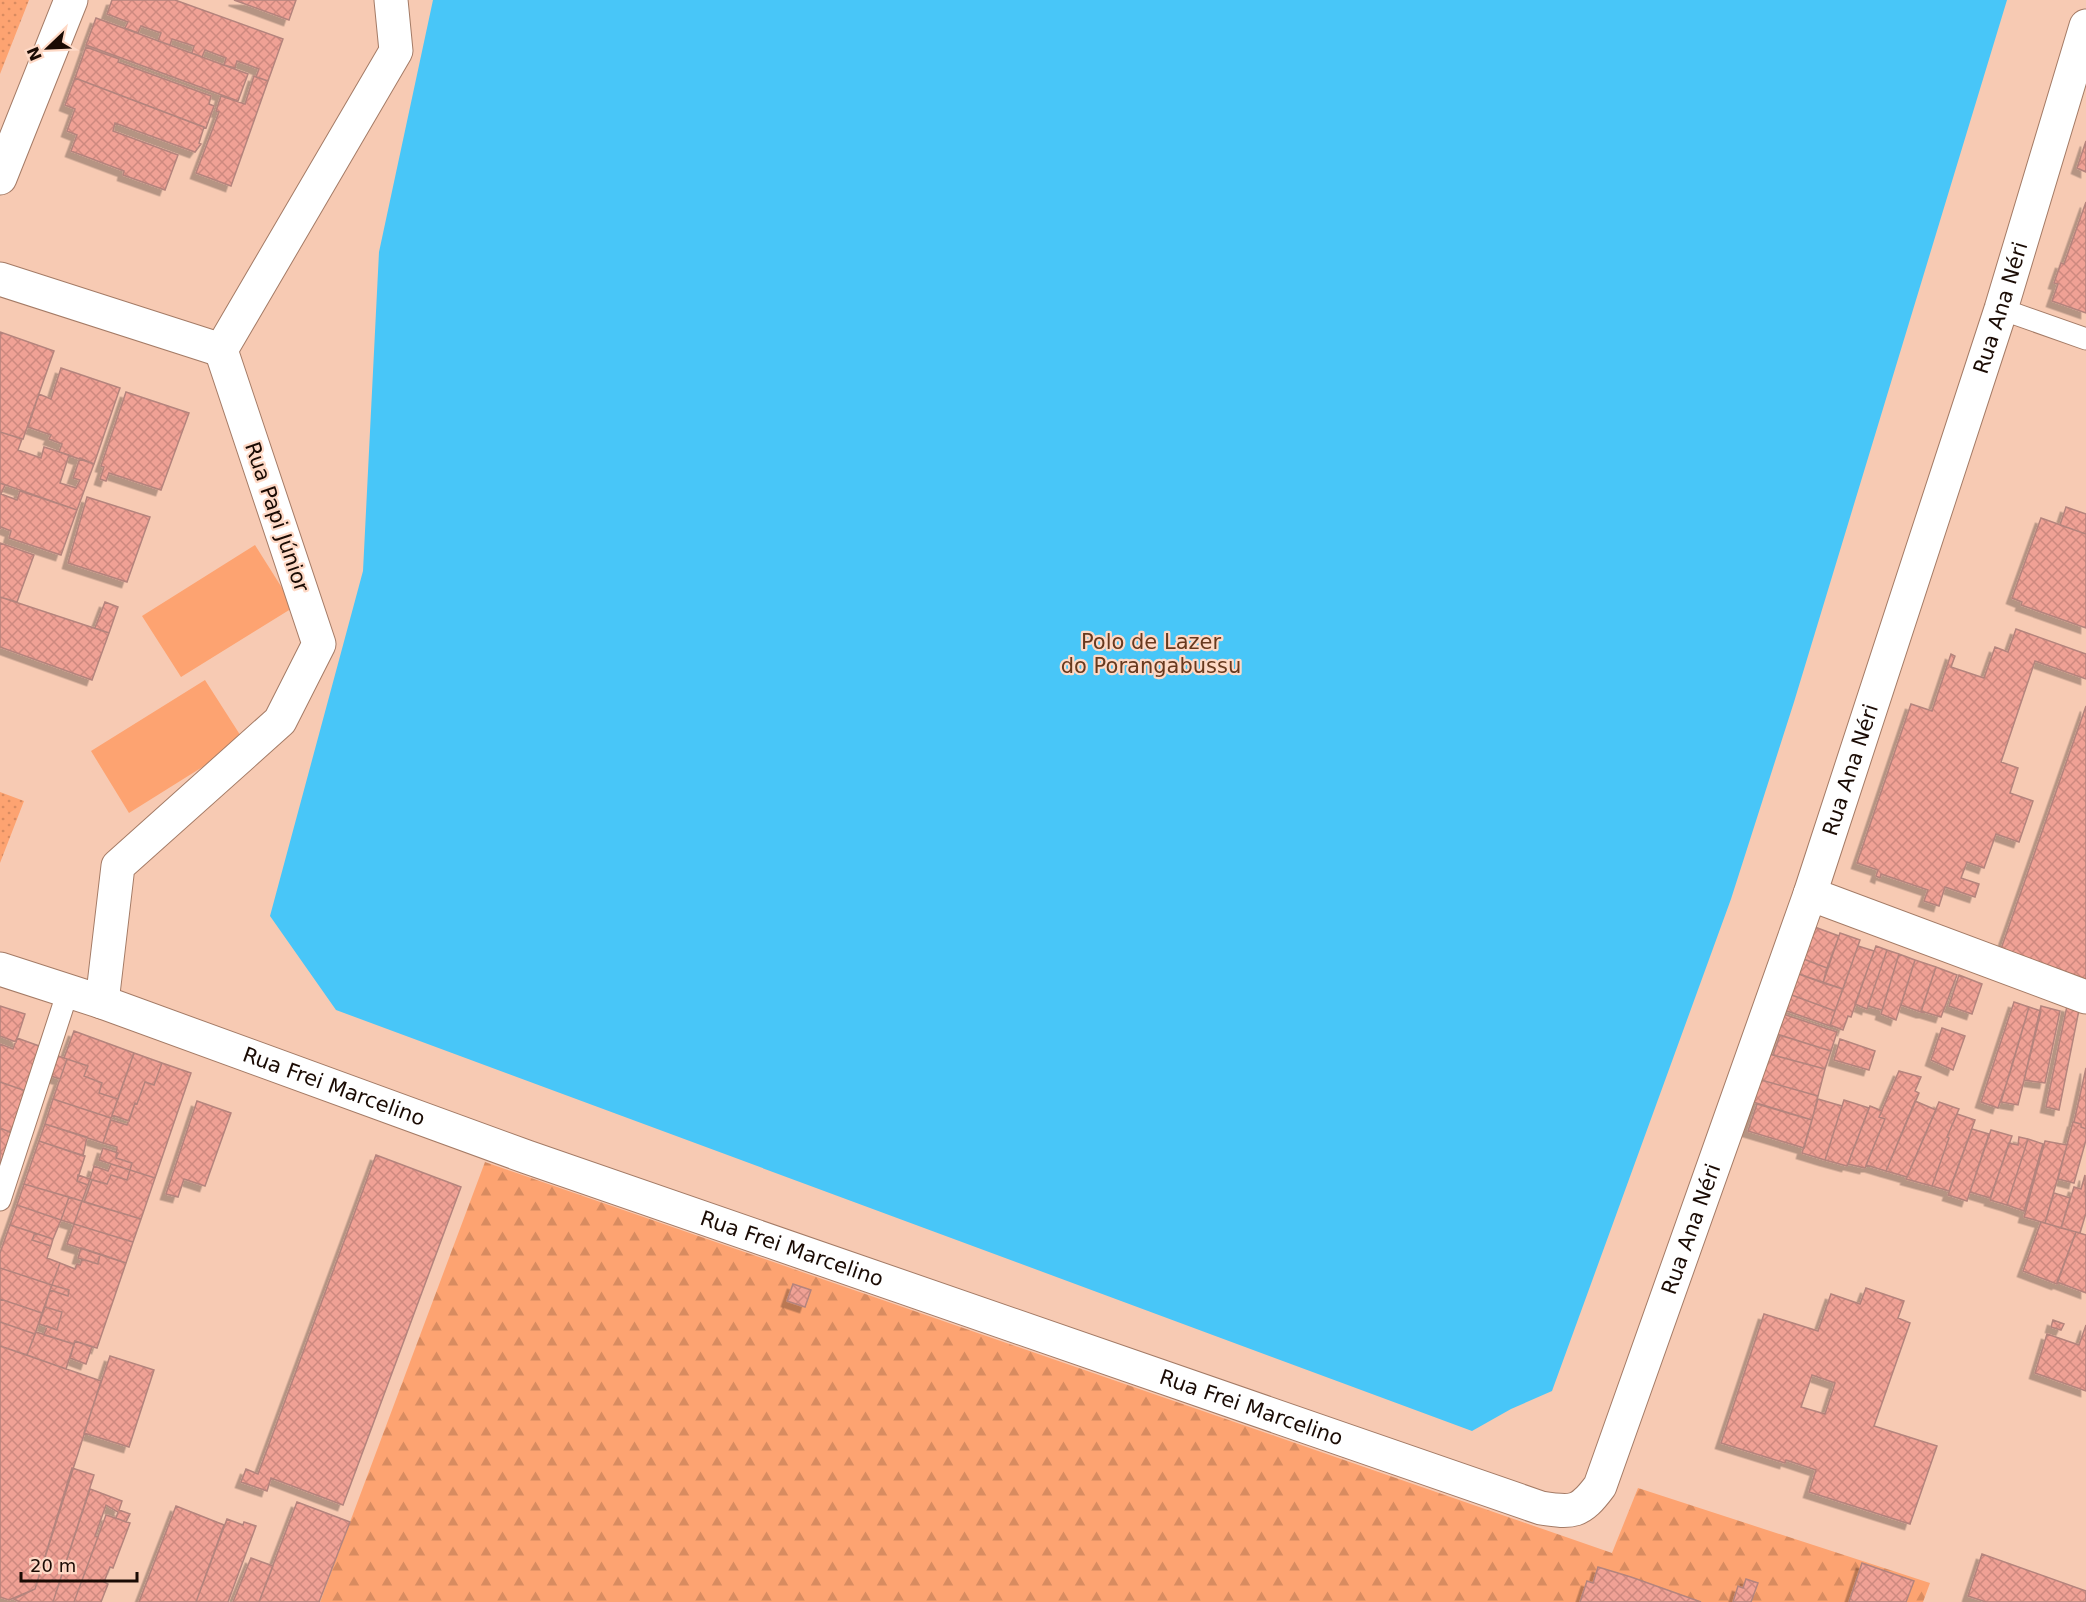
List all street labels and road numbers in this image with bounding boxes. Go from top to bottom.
street label: Rua Ana Néri [1969,239,2032,377]
street label: Rua Papi Júnior [240,439,314,596]
street label: Rua Ana Néri [1818,701,1883,839]
street label: Rua Frei Marcelino [239,1042,428,1131]
street label: Rua Ana Néri [1657,1161,1725,1298]
street label: Rua Frei Marcelino [697,1206,887,1292]
street label: Rua Frei Marcelino [1156,1365,1346,1450]

